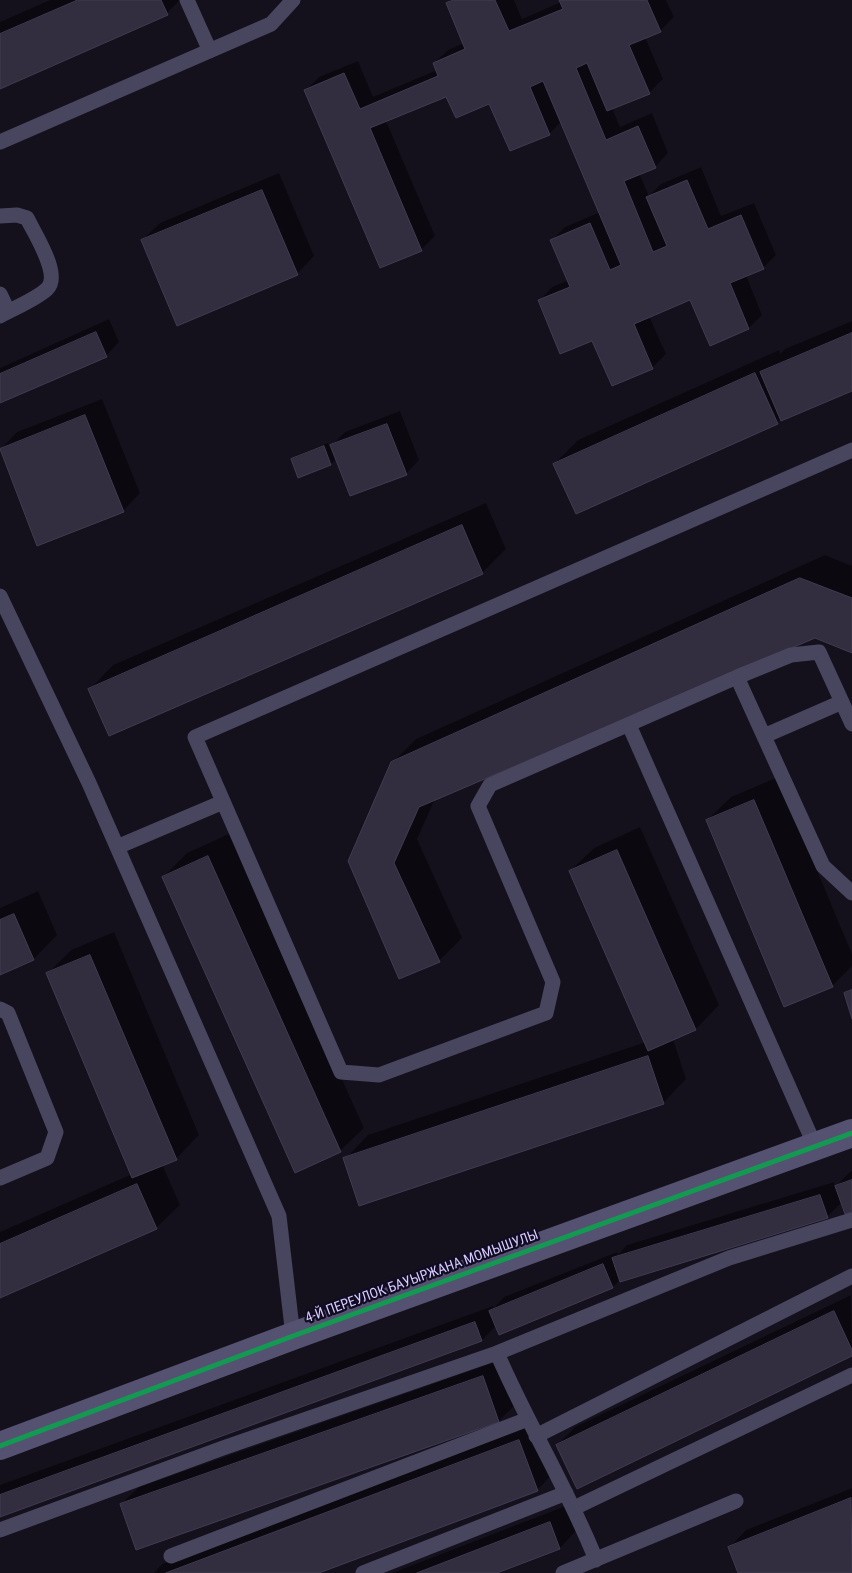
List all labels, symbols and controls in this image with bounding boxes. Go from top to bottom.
street label: 4-Й ПЕРЕУЛОК БАУЫРЖАНА МОМЫШУЛЫ [303,1227,541,1327]

